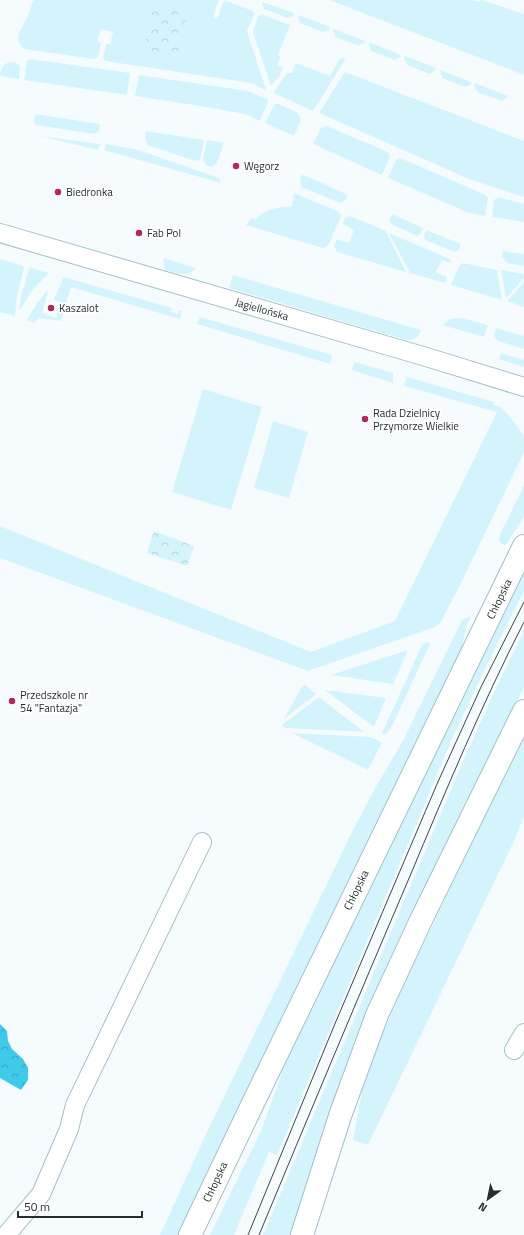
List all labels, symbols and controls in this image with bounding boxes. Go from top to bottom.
place label: Węgorz [244,158,279,174]
marker: Węgorz [231,161,241,171]
place label: Biedronka [66,184,113,200]
marker: Biedronka [53,187,63,197]
place label: Fab Pol [147,225,181,241]
marker: Fab Pol [134,228,144,238]
street label: Jagiellońska [233,294,291,324]
place label: Kaszalot [59,300,99,316]
marker: Kaszalot [46,303,56,313]
place label: Rada Dzielnicy Przymorze Wielkie [373,405,459,434]
marker: Rada Dzielnicy Przymorze Wielkie [360,414,370,424]
street label: Chłopska [482,576,516,622]
place label: Przedszkole nr 54 "Fantazja" [20,687,88,716]
marker: Przedszkole nr 54 "Fantazja" [7,696,17,706]
street label: Chłopska [339,867,373,913]
street label: Chłopska [199,1159,231,1205]
north arrow [468,1179,508,1219]
scale bar [18,1193,142,1219]
text: 50 m [24,1197,50,1216]
text: N [475,1199,490,1216]

